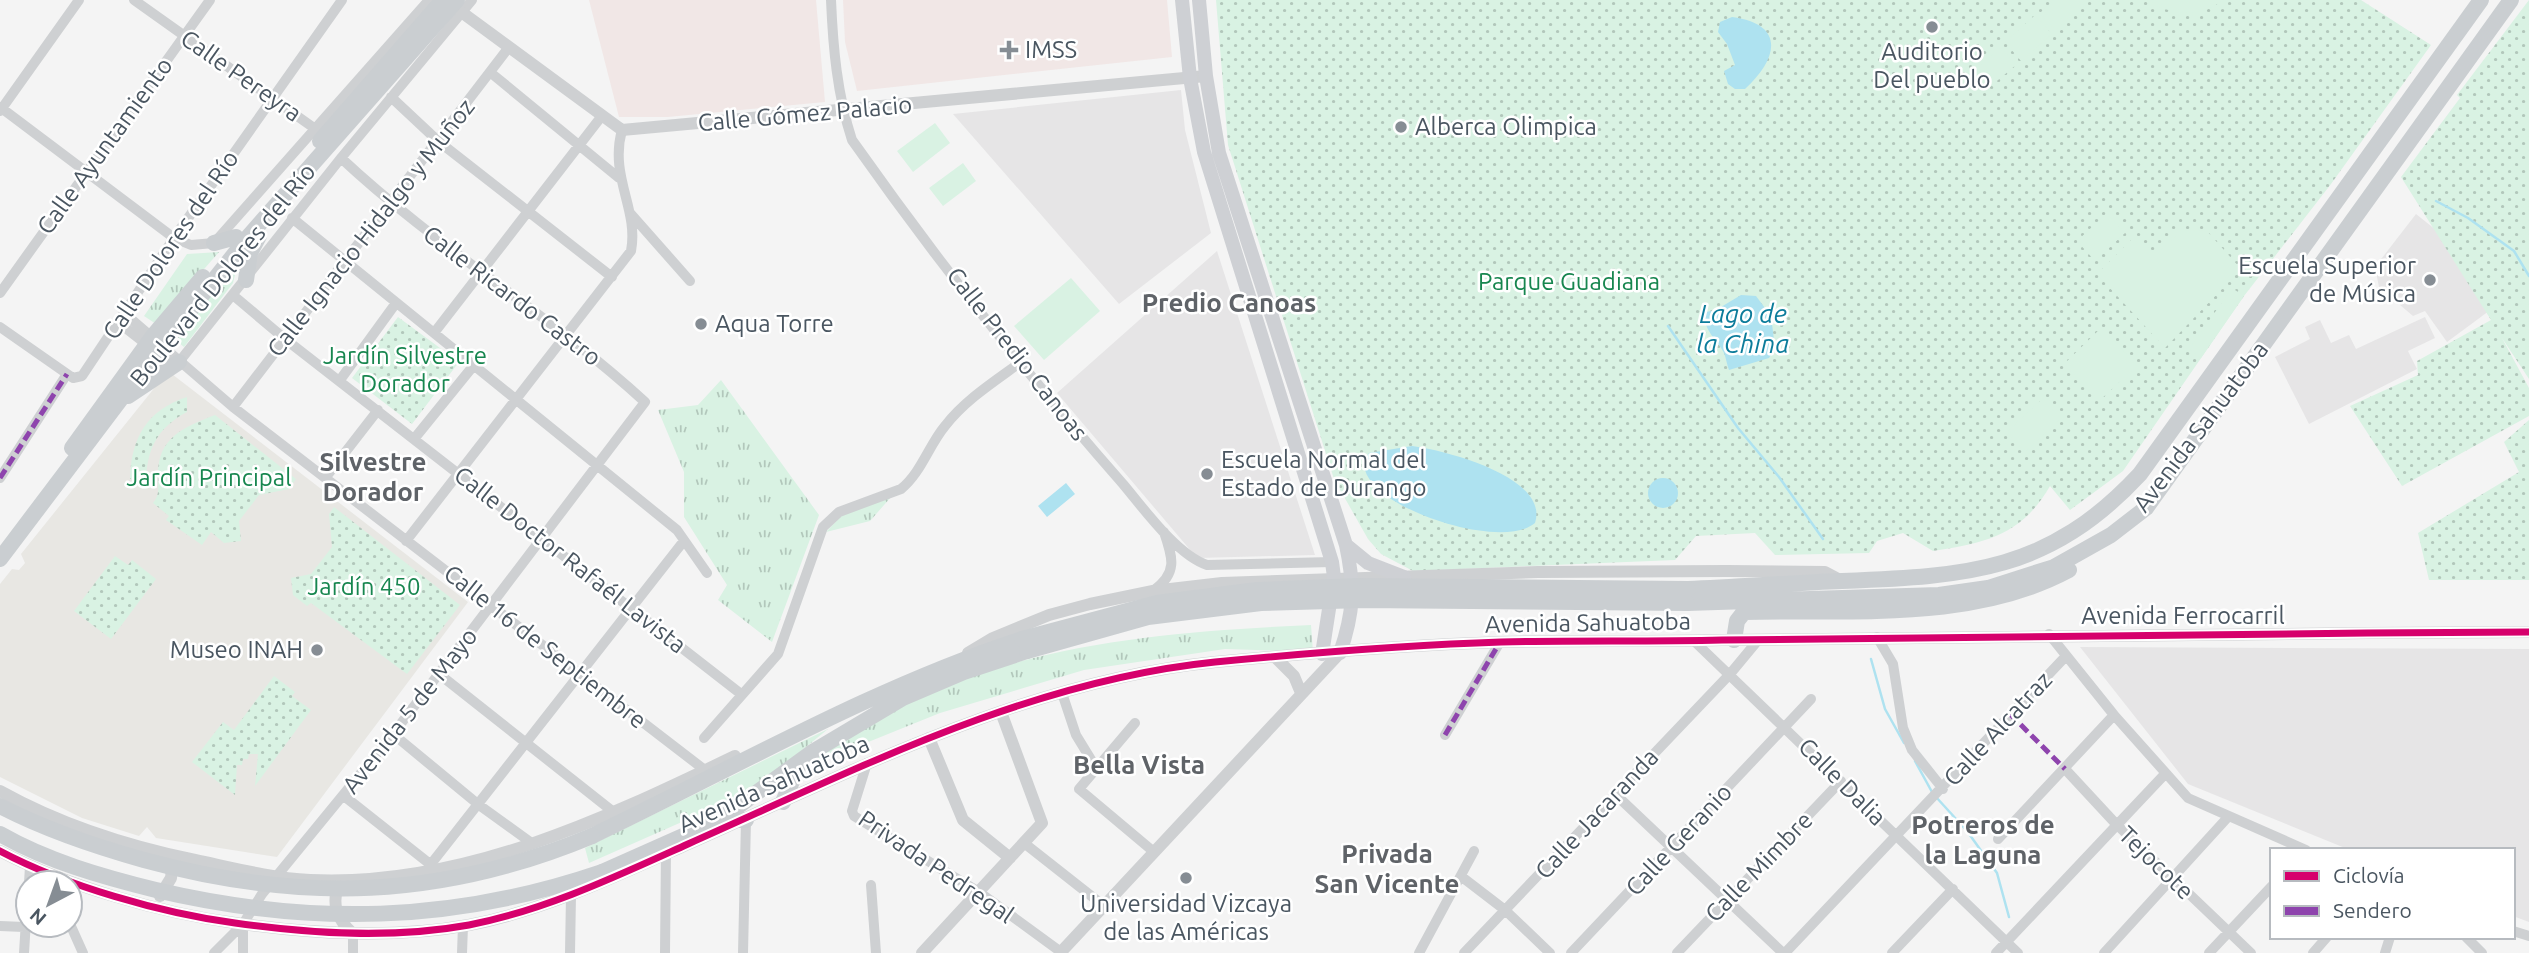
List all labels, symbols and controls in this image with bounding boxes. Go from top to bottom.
marker: Auditorio Del pueblo [1924,19,1940,35]
street label: Calle Pereyra [176,24,307,127]
place label: IMSS [1025,36,1077,63]
place label: Auditorio Del pueblo [1873,38,1991,93]
marker: IMSS [999,40,1019,60]
street label: Calle Ayuntamiento [32,52,178,239]
street label: Calle Gómez Palacio [697,91,913,136]
street label: Calle Ignacio Hidalgo y Muñoz [262,93,480,362]
place label: Alberca Olimpica [1415,113,1597,140]
marker: Alberca Olimpica [1393,119,1409,135]
street label: Calle Dolores del Río [97,145,244,344]
street label: Boulevard Dolores del Río [124,158,321,391]
street label: Calle Ricardo Castro [418,220,606,371]
place label: Escuela Superior de Música [2238,252,2416,307]
street label: Calle Predio Canoas [941,262,1093,446]
park label: Parque Guadiana [1478,268,1660,295]
marker: Escuela Superior de Música [2422,272,2438,288]
district label: Predio Canoas [1142,288,1316,317]
water label: Lago de la China [1697,299,1789,358]
place label: Aqua Torre [715,310,834,337]
marker: Aqua Torre [693,316,709,332]
street label: Avenida Sahuatoba [2128,336,2273,517]
park label: Jardín Silvestre Dorador [323,342,487,397]
place label: Escuela Normal del Estado de Durango [1221,446,1427,501]
district label: Silvestre Dorador [319,447,427,506]
street label: Calle Doctor Rafaél Lavista [449,461,692,658]
park label: Jardín Principal [127,464,291,491]
marker: Escuela Normal del Estado de Durango [1199,466,1215,482]
street label: Calle 16 de Septiembre [439,559,652,734]
park label: Jardín 450 [308,573,420,600]
street label: Avenida Ferrocarril [2081,602,2285,629]
street label: Avenida Sahuatoba [1485,607,1691,638]
street label: Avenida 5 de Mayo [337,623,482,799]
place label: Museo INAH [170,636,303,663]
marker: Museo INAH [309,642,325,658]
street label: Calle Alcatraz [1938,666,2057,791]
street label: Avenida Sahuatoba [674,729,873,838]
street label: Calle Dalia [1793,732,1892,831]
street label: Calle Jacaranda [1530,743,1664,884]
district label: Bella Vista [1073,750,1205,779]
street label: Calle Geranio [1620,778,1737,901]
street label: Privada Pedregal [854,805,1019,928]
street label: Calle Mimbre [1700,806,1818,927]
district label: Potreros de la Laguna [1911,810,2055,869]
street label: Tejocote [2113,821,2199,905]
district label: Privada San Vicente [1314,839,1460,898]
legend [2270,848,2515,939]
text: Ciclovía [2333,863,2405,887]
north arrow [14,869,84,939]
marker: Universidad Vizcaya de las Américas [1178,870,1194,886]
place label: Universidad Vizcaya de las Américas [1080,890,1292,945]
text: Sendero [2333,898,2412,922]
text: N [25,904,50,930]

